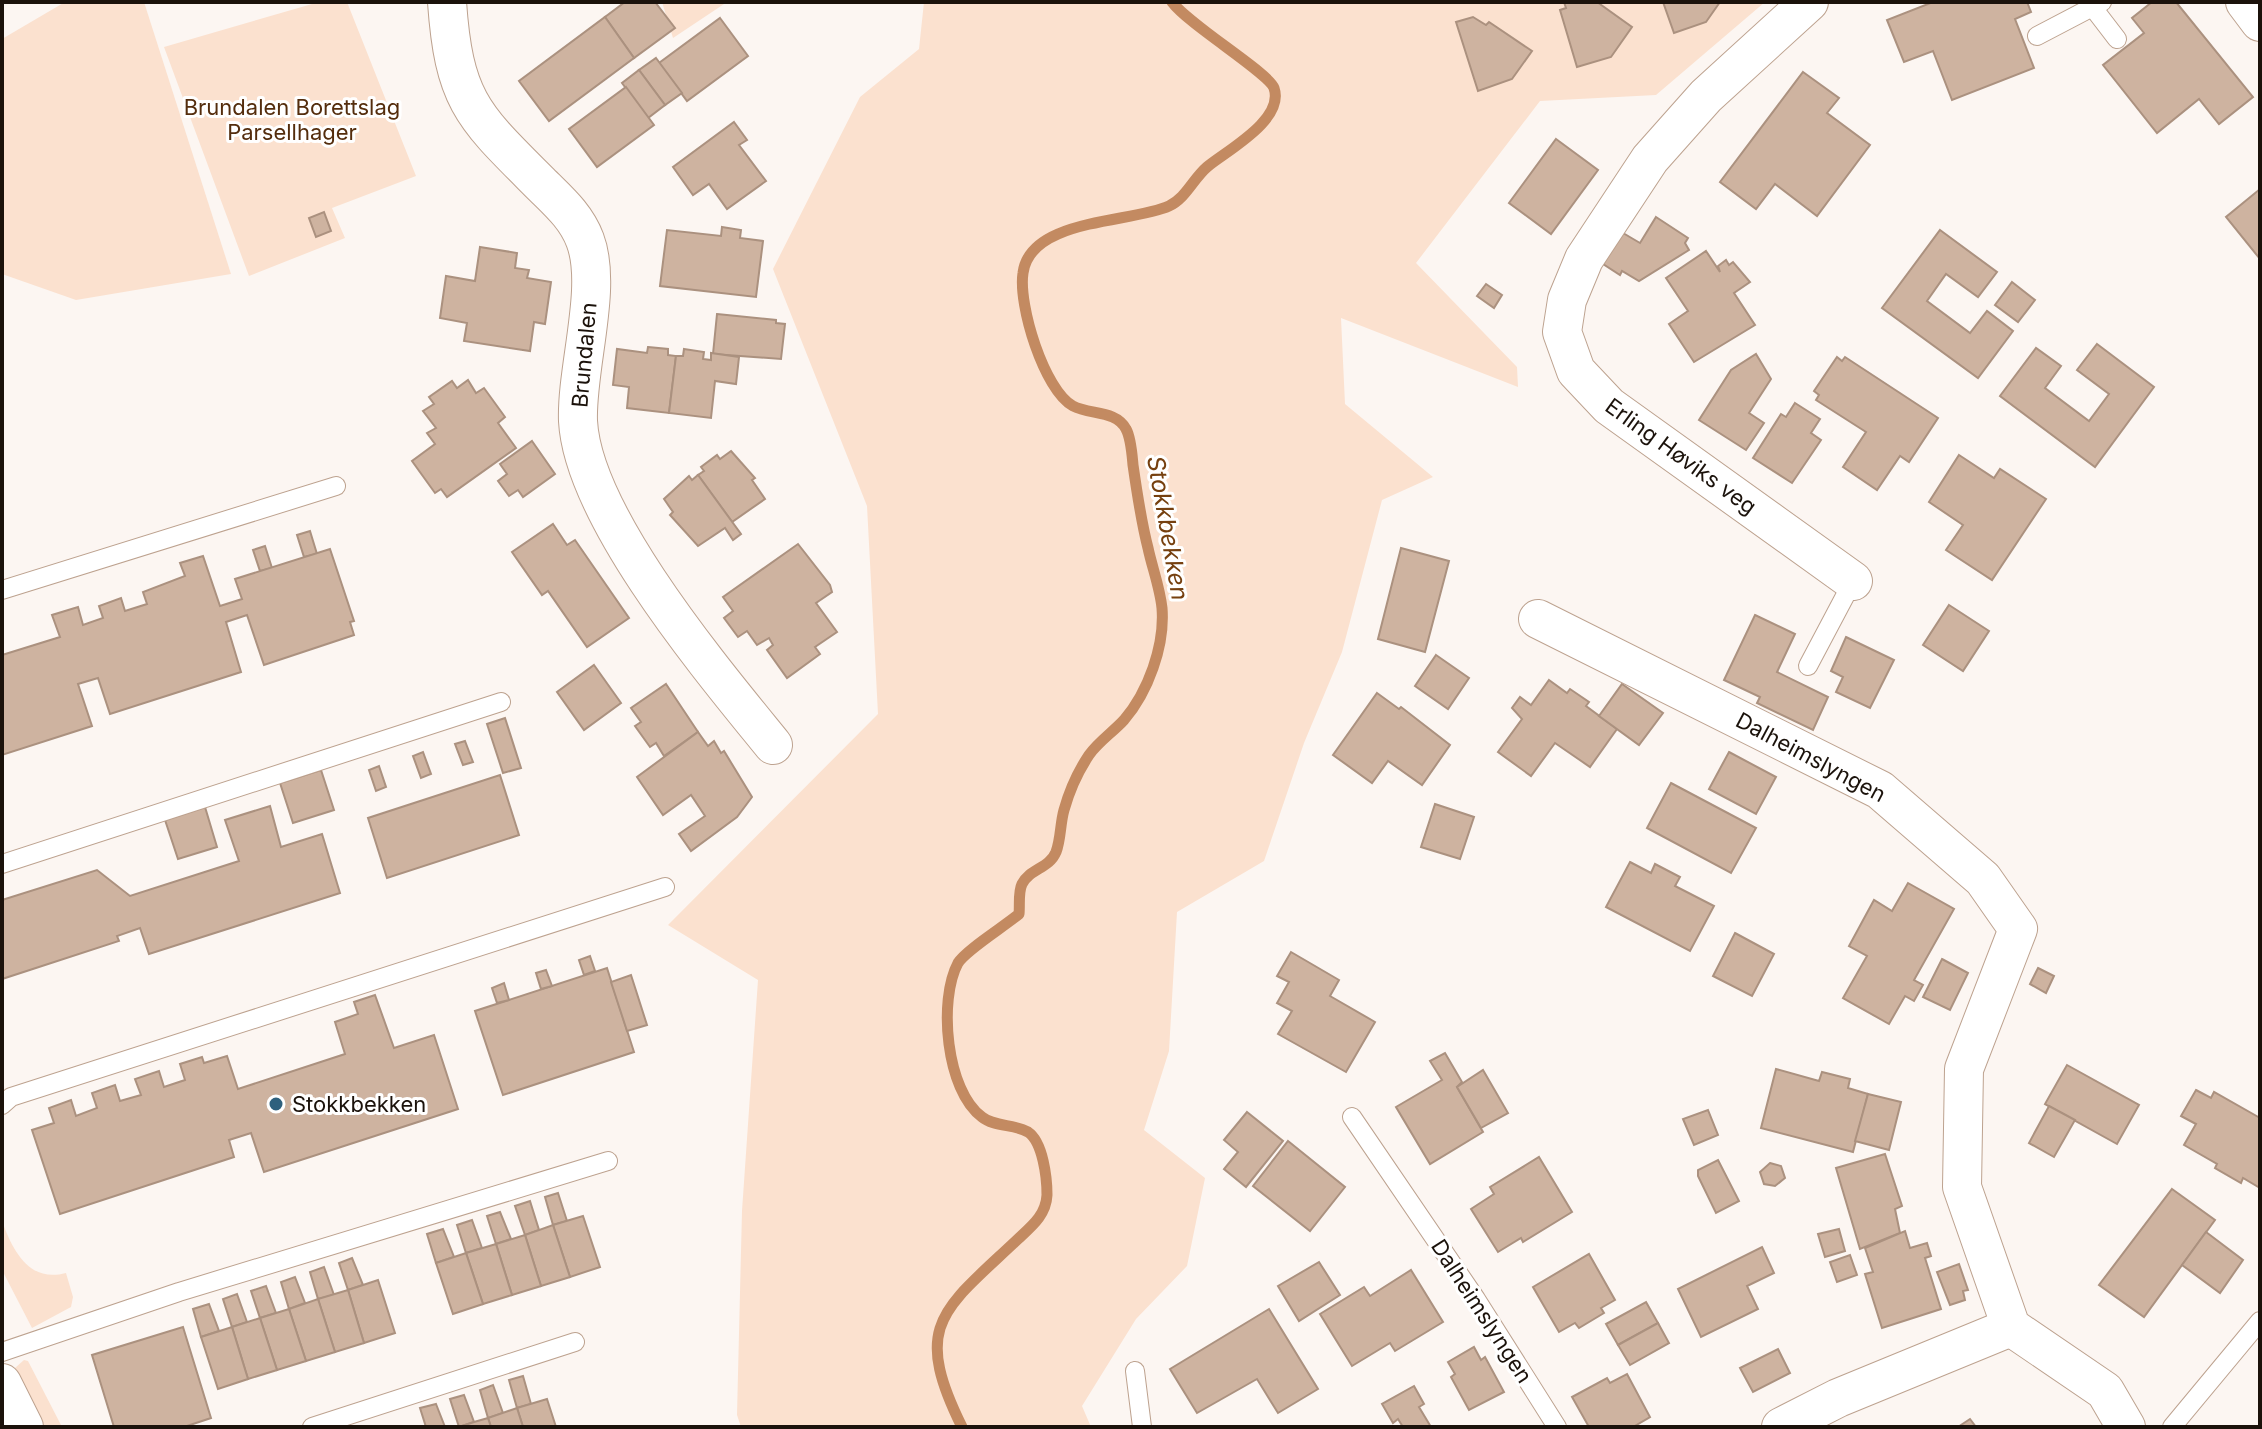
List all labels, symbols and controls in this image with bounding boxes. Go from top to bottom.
park label: Brundalen Borettslag Parsellhager [184,94,400,145]
street label: Brundalen [566,301,602,409]
street label: Erling Høviks veg [1600,393,1762,519]
water label: Stokkbekken [1141,454,1195,602]
street label: Dalheimslyngen [1732,707,1890,807]
place label: Stokkbekken [292,1091,426,1117]
marker: Stokkbekken [267,1095,285,1113]
street label: Dalheimslyngen [1426,1234,1538,1388]

